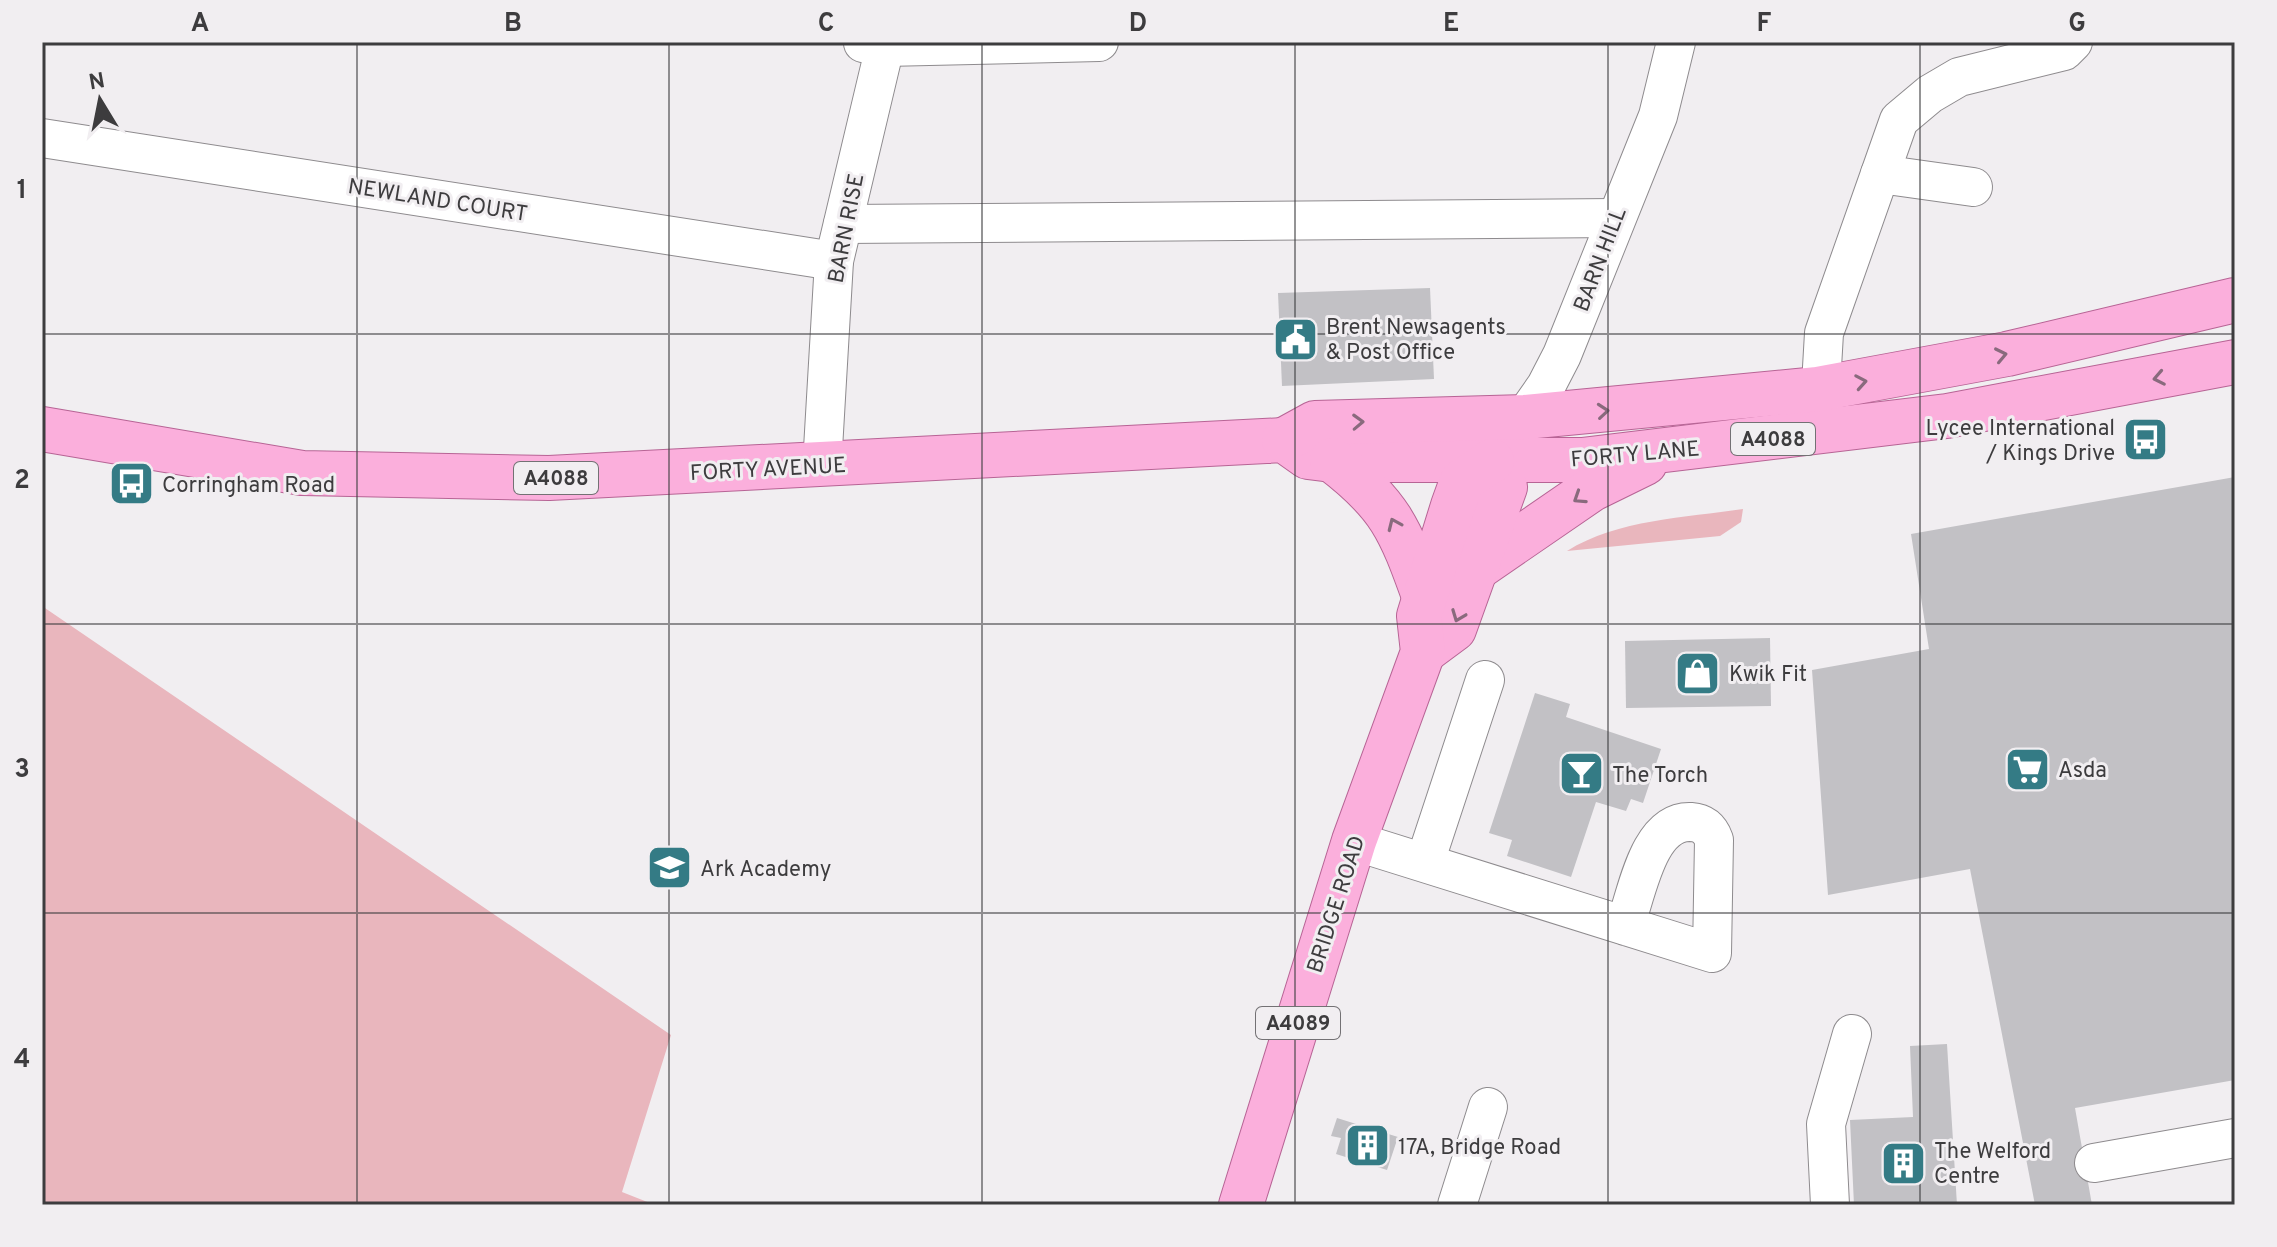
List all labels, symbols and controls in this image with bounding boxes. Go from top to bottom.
text: A [191,8,209,41]
text: B [504,8,522,41]
text: C [818,8,834,41]
text: D [1129,8,1147,41]
text: E [1443,8,1459,41]
text: F [1757,8,1772,41]
text: G [2068,8,2086,41]
north arrow [60,60,140,140]
text: N [87,68,107,97]
street label: BARN RISE [824,171,871,285]
street label: NEWLAND COURT [346,174,529,229]
text: 1 [17,175,27,208]
street label: BARN HILL [1569,204,1634,316]
public building icon: Brent Newsagents & Post Office [1271,315,1319,363]
place label: Brent Newsagents & Post Office [1326,315,1506,367]
one-way arrow [1994,347,2008,364]
one-way arrow [2152,369,2166,386]
one-way arrow [1854,374,1868,391]
one-way arrow [1597,402,1610,419]
one-way arrow [1352,413,1365,431]
place label: Lycee International / Kings Drive [1926,416,2115,468]
bus stop icon: Lycee International / Kings Drive [2122,416,2170,464]
road number: A4088 [1731,423,1815,455]
street label: FORTY LANE [1570,436,1701,475]
street label: FORTY AVENUE [689,453,847,488]
bus stop icon: Corringham Road [107,460,155,508]
road number: A4088 [514,462,598,494]
text: 2 [14,465,30,498]
place label: Corringham Road [162,473,335,500]
one-way arrow [1573,488,1587,503]
one-way arrow [1388,518,1404,533]
one-way arrow [1452,608,1468,622]
shop icon: Kwik Fit [1674,649,1722,697]
place label: Kwik Fit [1729,662,1807,689]
supermarket icon: Asda [2003,745,2051,793]
bar icon: The Torch [1557,750,1605,798]
text: 3 [14,754,30,787]
place label: Asda [2058,758,2107,785]
place label: The Torch [1612,763,1708,790]
street label: BRIDGE ROAD [1302,833,1372,977]
school or university icon: Ark Academy [645,844,693,892]
place label: Ark Academy [700,857,831,884]
road number: A4089 [1256,1007,1340,1039]
text: 4 [14,1044,30,1077]
building icon: 17A, Bridge Road [1343,1122,1391,1170]
place label: 17A, Bridge Road [1398,1135,1561,1162]
building icon: The Welford Centre [1879,1139,1927,1187]
place label: The Welford Centre [1934,1139,2051,1191]

